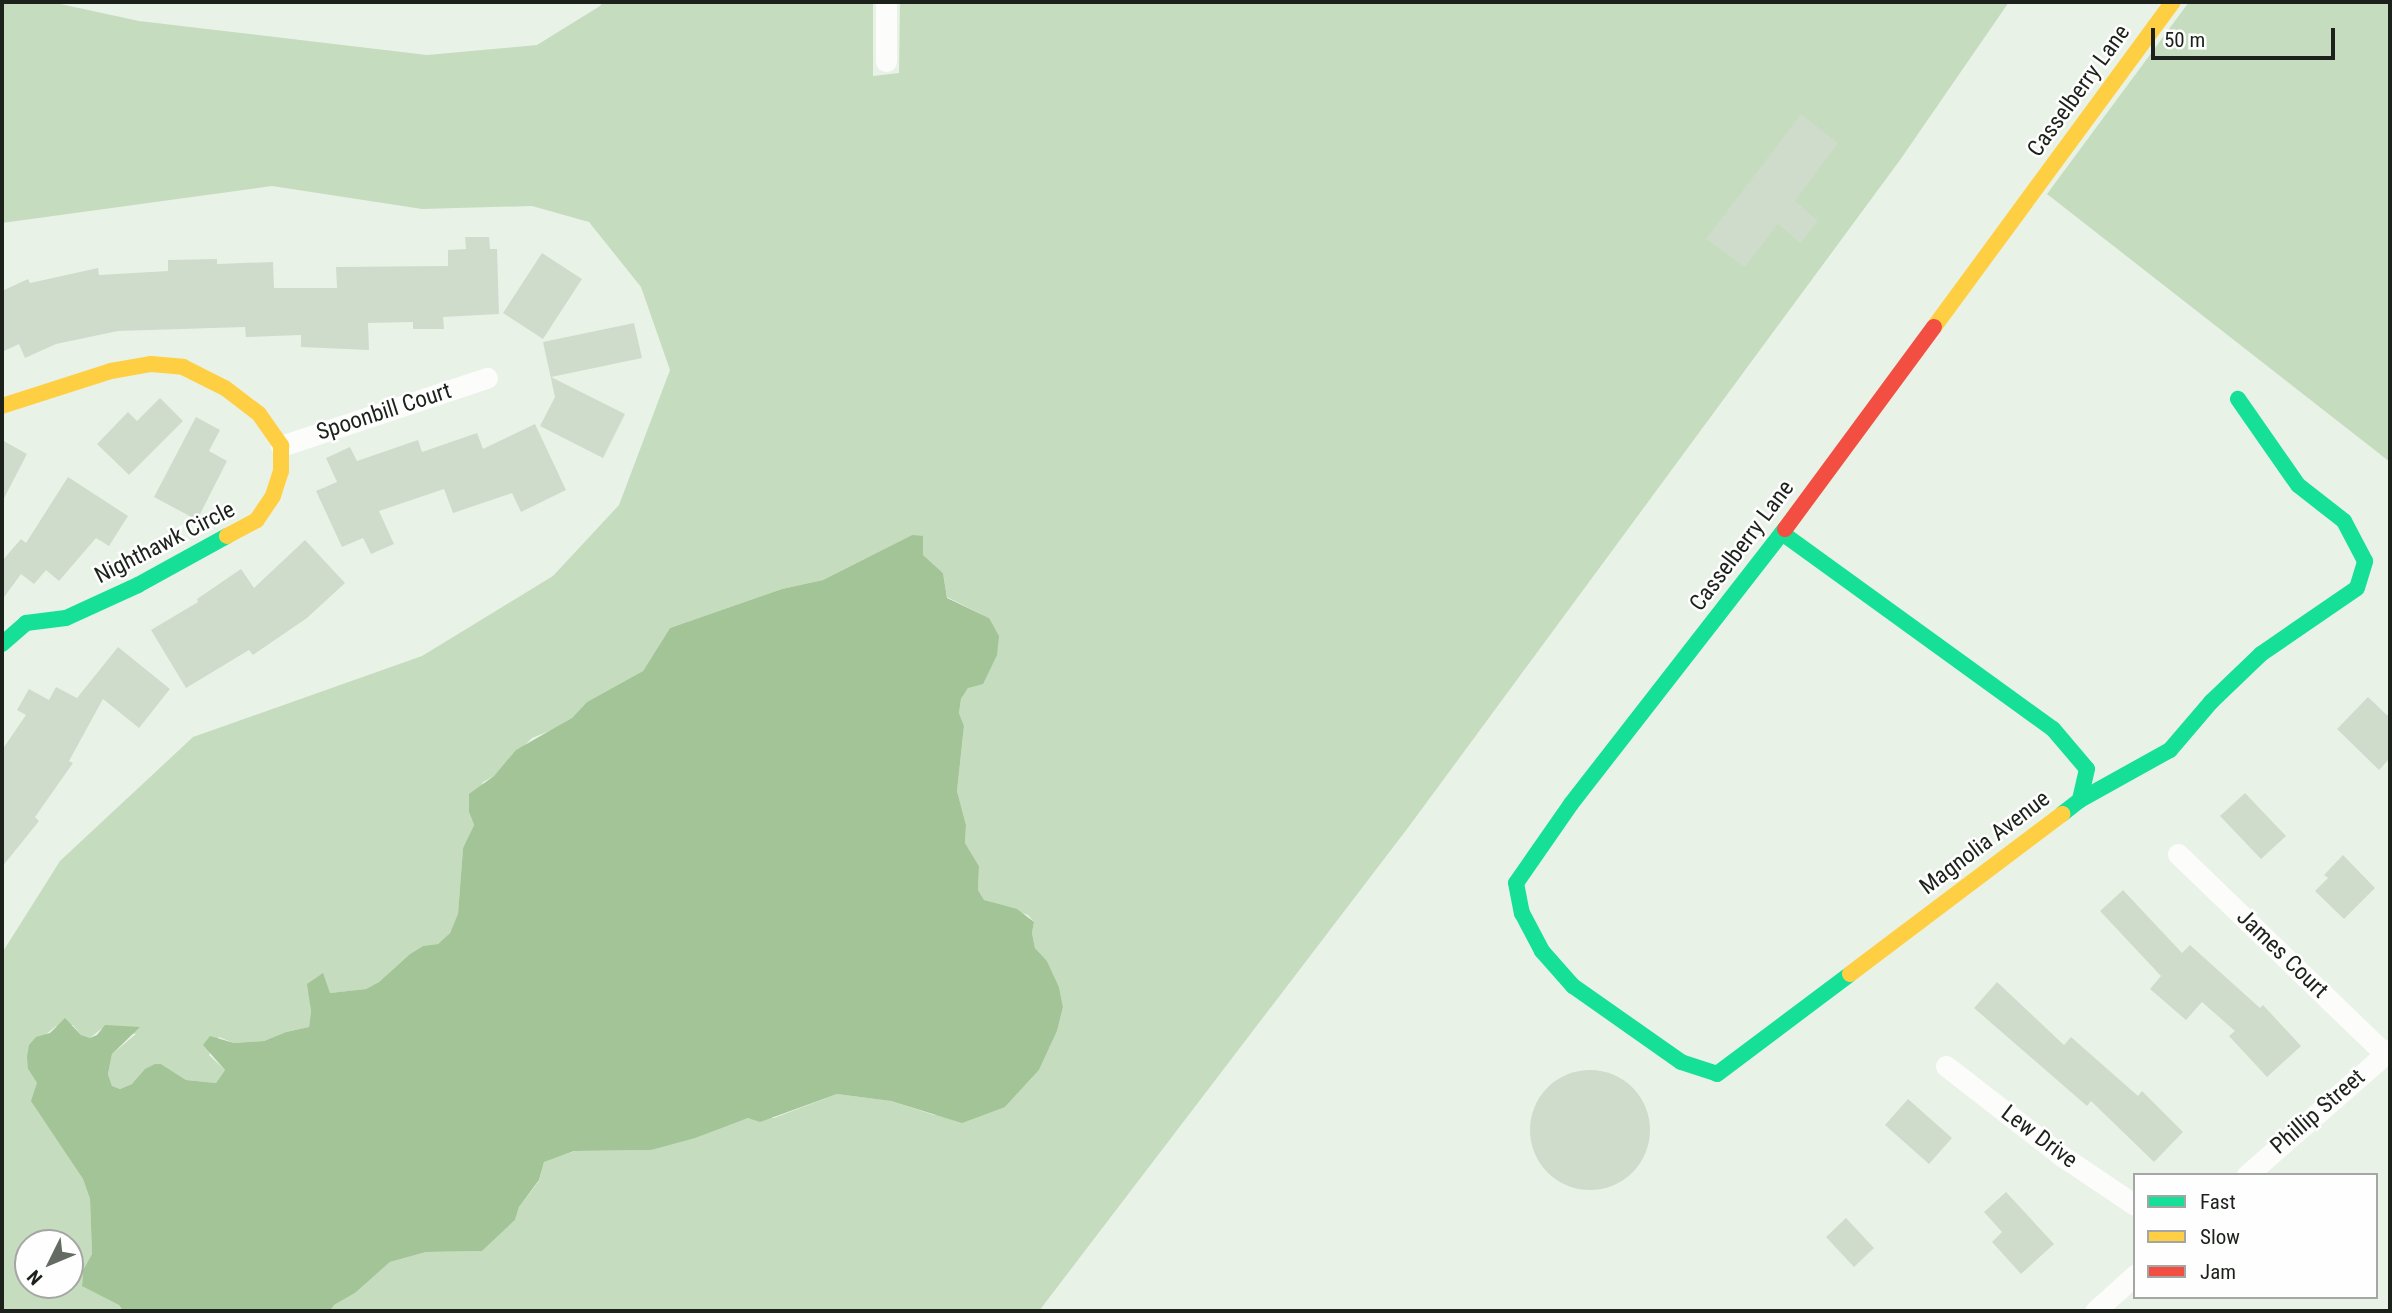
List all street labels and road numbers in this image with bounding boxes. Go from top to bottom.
street label: Casselberry Lane [2022,20,2136,162]
street label: Spoonbill Court [313,377,455,447]
street label: Casselberry Lane [1684,475,1800,617]
street label: Nighthawk Circle [90,496,240,590]
street label: Magnolia Avenue [1915,785,2055,901]
street label: James Court [2231,904,2333,1004]
street label: Phillip Street [2265,1064,2371,1160]
street label: Lew Drive [1996,1100,2082,1174]

